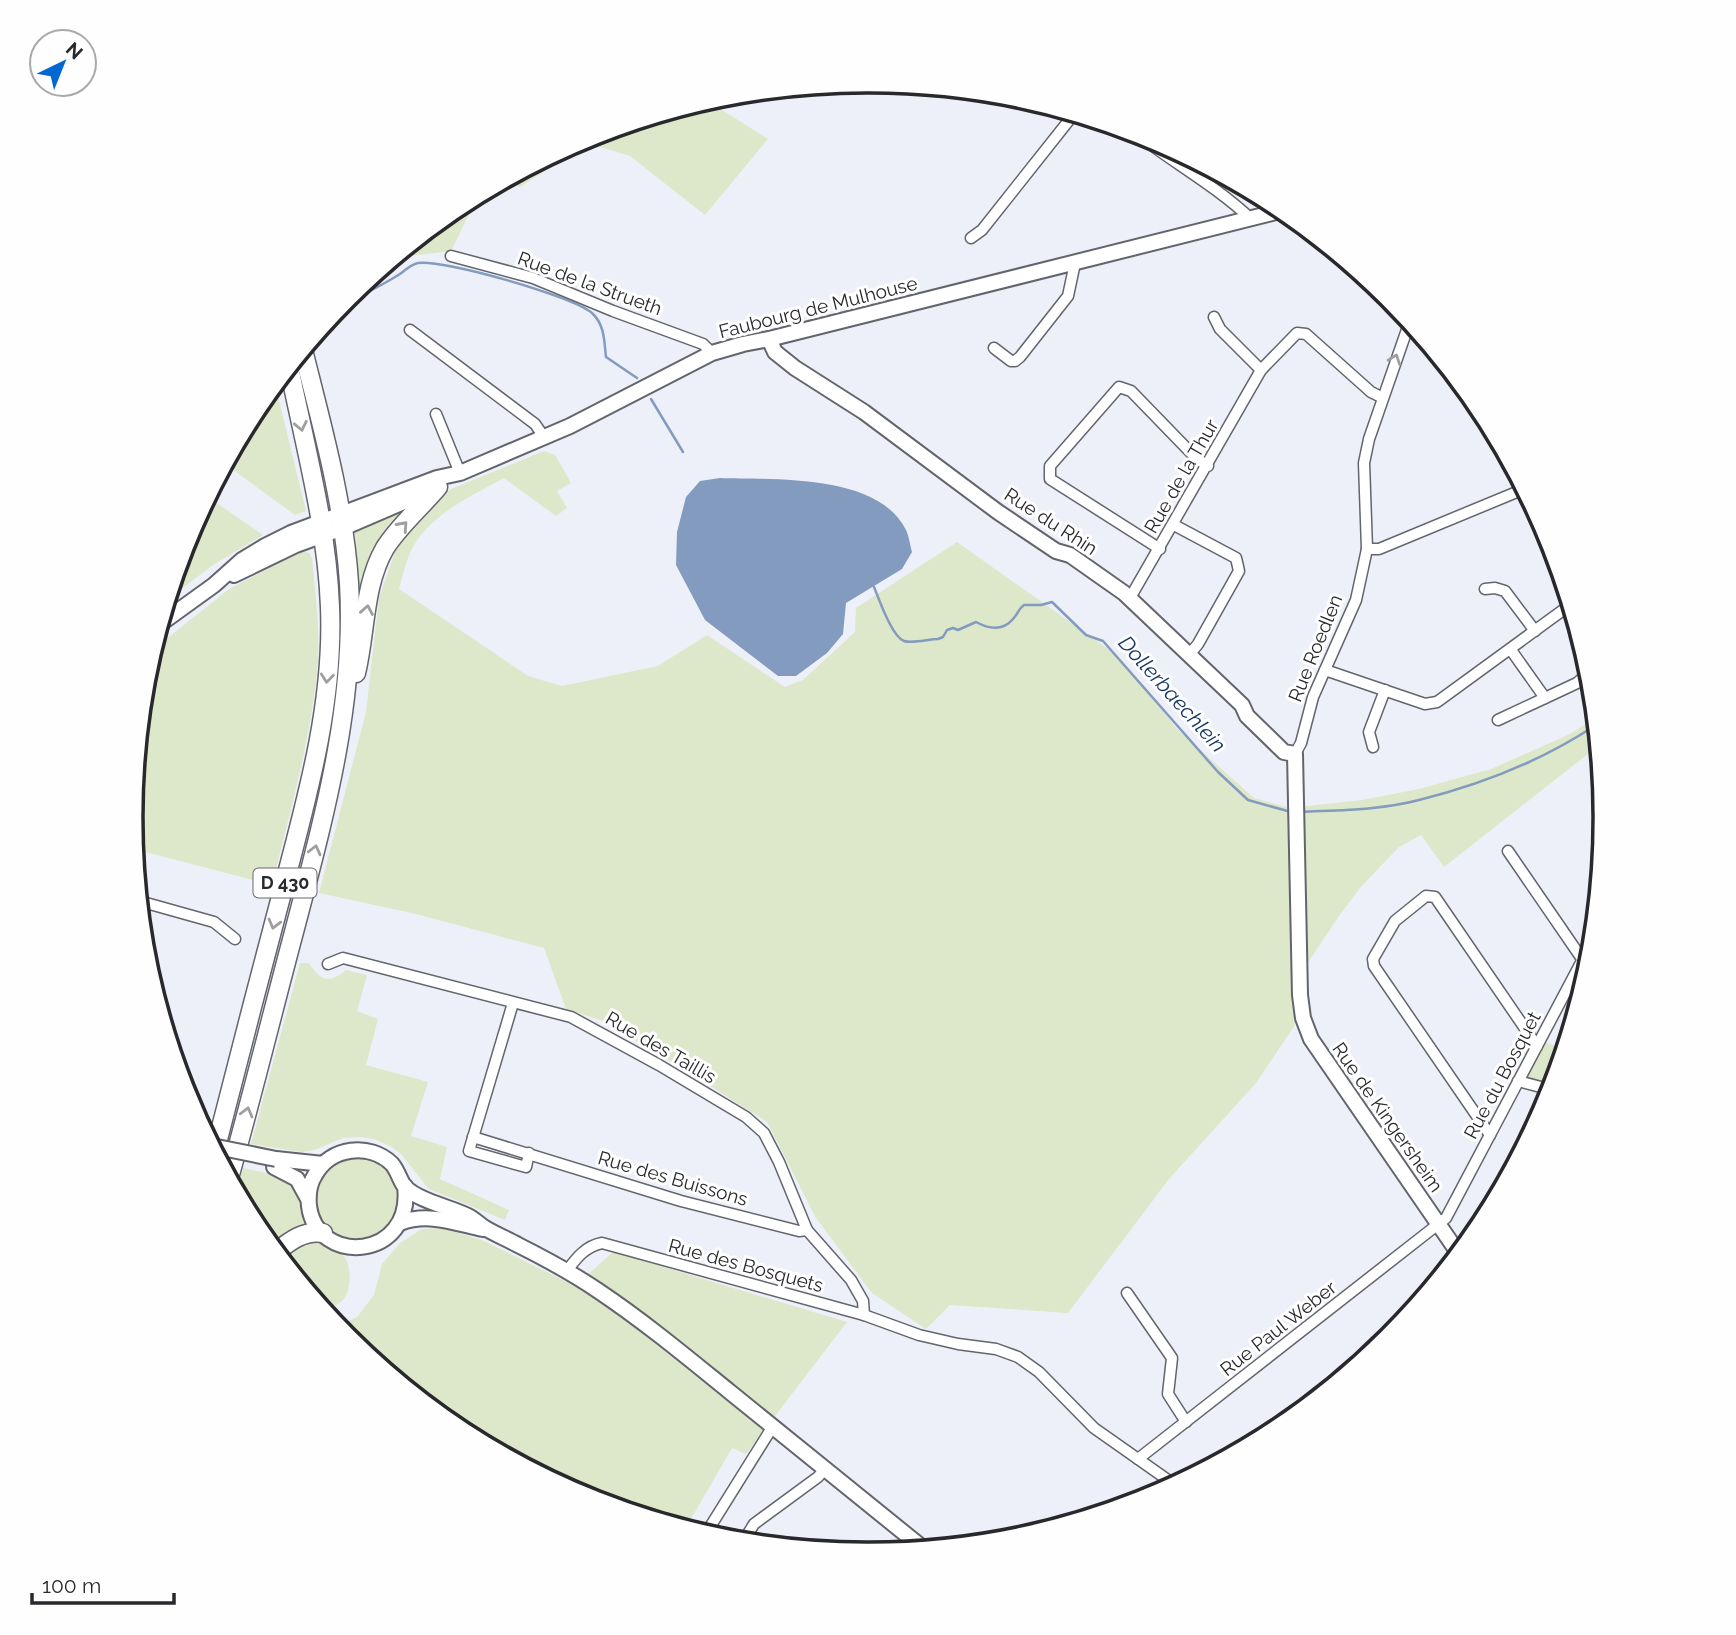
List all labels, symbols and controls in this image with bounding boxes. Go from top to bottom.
north arrow [28,28,98,98]
text: N [62,38,87,64]
street label: Rue de la Strueth [515,247,665,319]
street label: Faubourg de Mulhouse [716,272,920,342]
one-way arrow [1387,354,1401,366]
street label: Rue de la Thur [1140,415,1223,537]
one-way arrow [292,420,307,432]
street label: Rue du Rhin [1001,483,1101,559]
one-way arrow [395,521,408,534]
street label: Rue Roedlen [1284,591,1346,705]
one-way arrow [358,604,373,616]
water label: Dollerbaechlein [1114,630,1231,757]
one-way arrow [320,672,335,684]
one-way arrow [307,844,321,856]
road number: D 430 [254,868,316,898]
one-way arrow [268,918,282,930]
street label: Rue des Taillis [602,1007,720,1087]
street label: Rue du Bosquet [1459,1007,1545,1142]
street label: Rue de Kingersheim [1328,1038,1448,1196]
one-way arrow [239,1106,253,1118]
street label: Rue des Buissons [596,1146,750,1210]
street label: Rue des Bosquets [666,1234,826,1296]
street label: Rue Paul Weber [1216,1276,1341,1380]
scale bar [32,1562,173,1606]
text: 100 m [42,1573,101,1598]

